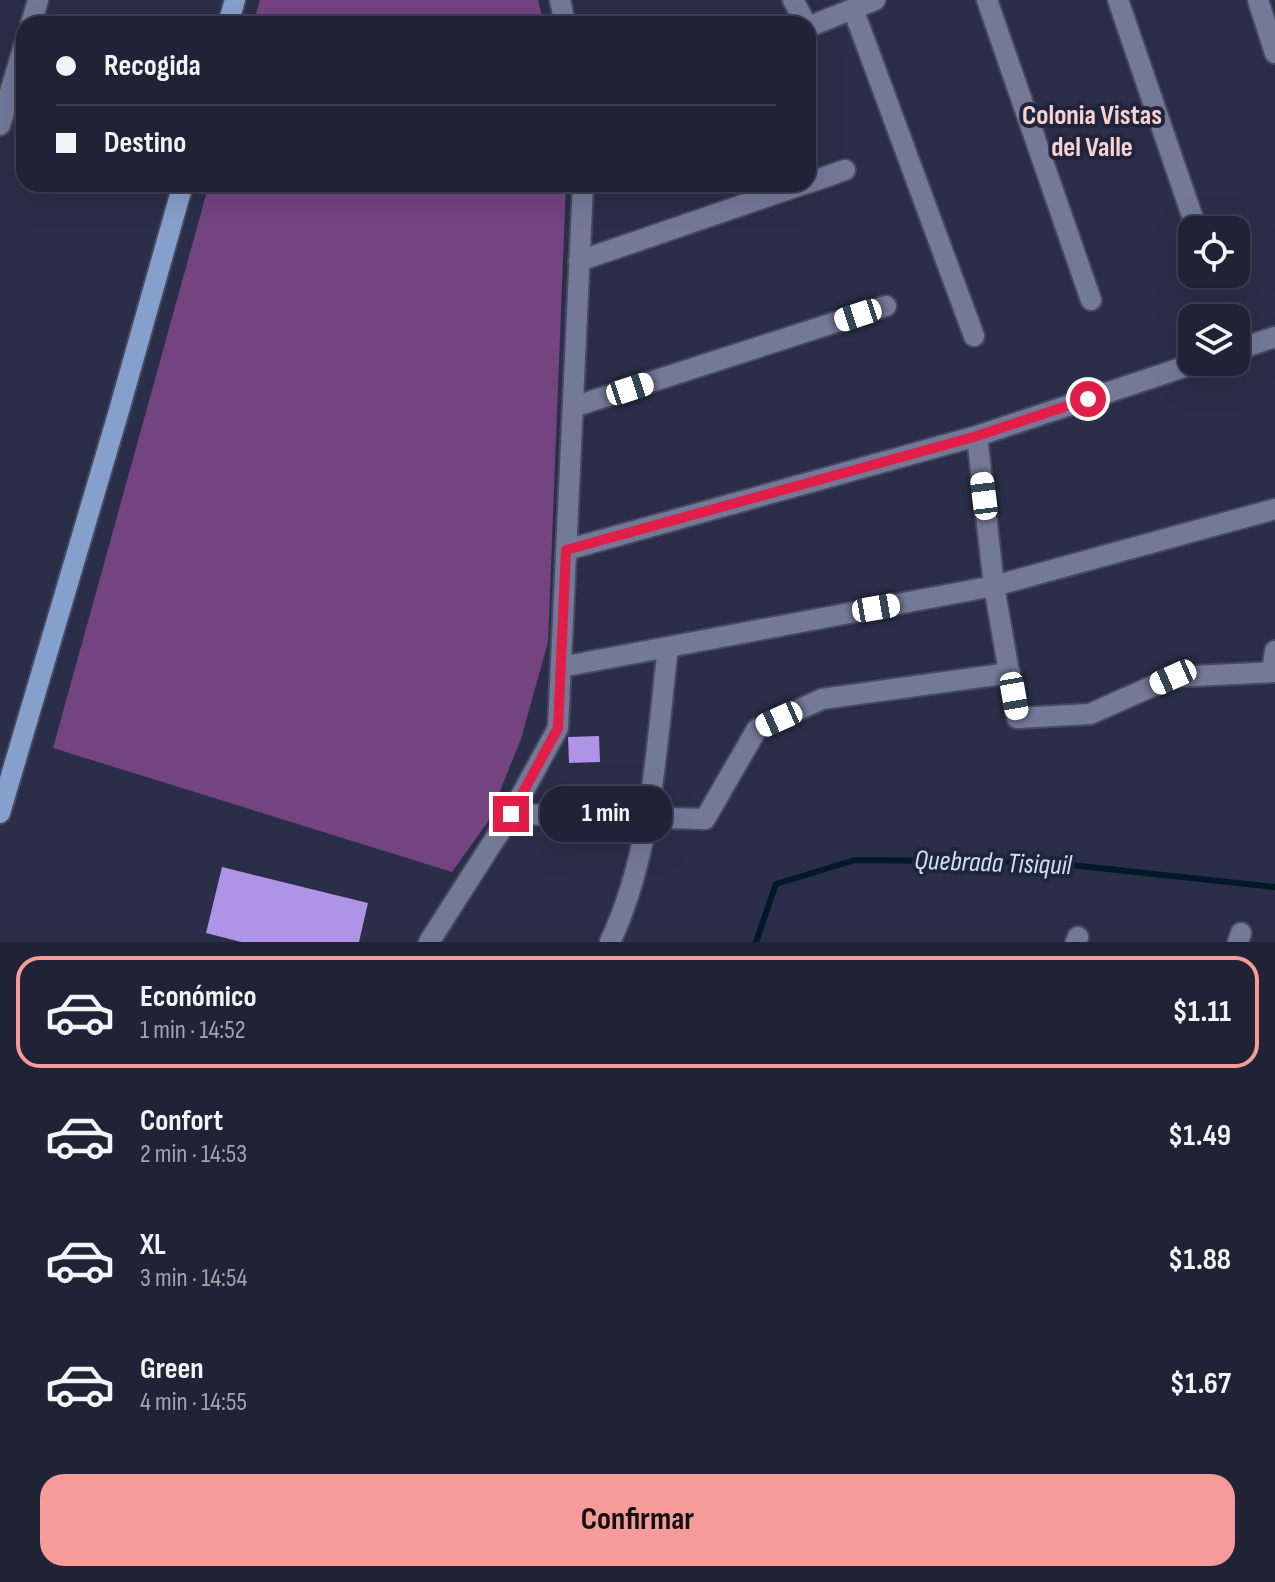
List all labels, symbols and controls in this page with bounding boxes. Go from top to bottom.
text: Recogida [104,48,201,84]
district label: Colonia Vistas del Valle [1022,99,1162,164]
text: Destino [104,125,186,161]
map controls [1178,216,1250,376]
button: locate [1178,216,1250,288]
car [831,296,885,334]
button: layers [1178,304,1250,376]
car [603,370,657,408]
route start [1070,381,1106,417]
car [969,471,999,521]
car [850,592,902,624]
car [1146,656,1200,698]
car [998,670,1030,722]
car [752,698,806,740]
callout: 1 min [539,786,671,842]
route end [493,796,529,832]
text: 1 min [582,798,630,829]
water label: Quebrada Tisiquil [914,844,1073,882]
icon: car [44,976,116,1048]
text: Económico [140,979,257,1015]
text: $1.11 [1173,994,1231,1030]
text: 1 min · 14:52 [140,1015,245,1046]
icon: car [44,1100,116,1172]
text: Confort [140,1103,223,1139]
text: $1.49 [1168,1118,1231,1154]
text: 2 min · 14:53 [140,1139,247,1170]
icon: car [44,1224,116,1296]
text: XL [140,1227,166,1263]
text: $1.88 [1168,1242,1231,1278]
text: 3 min · 14:54 [140,1263,247,1294]
icon: car [44,1348,116,1420]
text: Green [140,1351,204,1387]
text: $1.67 [1170,1366,1231,1402]
text: 4 min · 14:55 [140,1387,247,1418]
button: Confirmar [40,1474,1235,1566]

